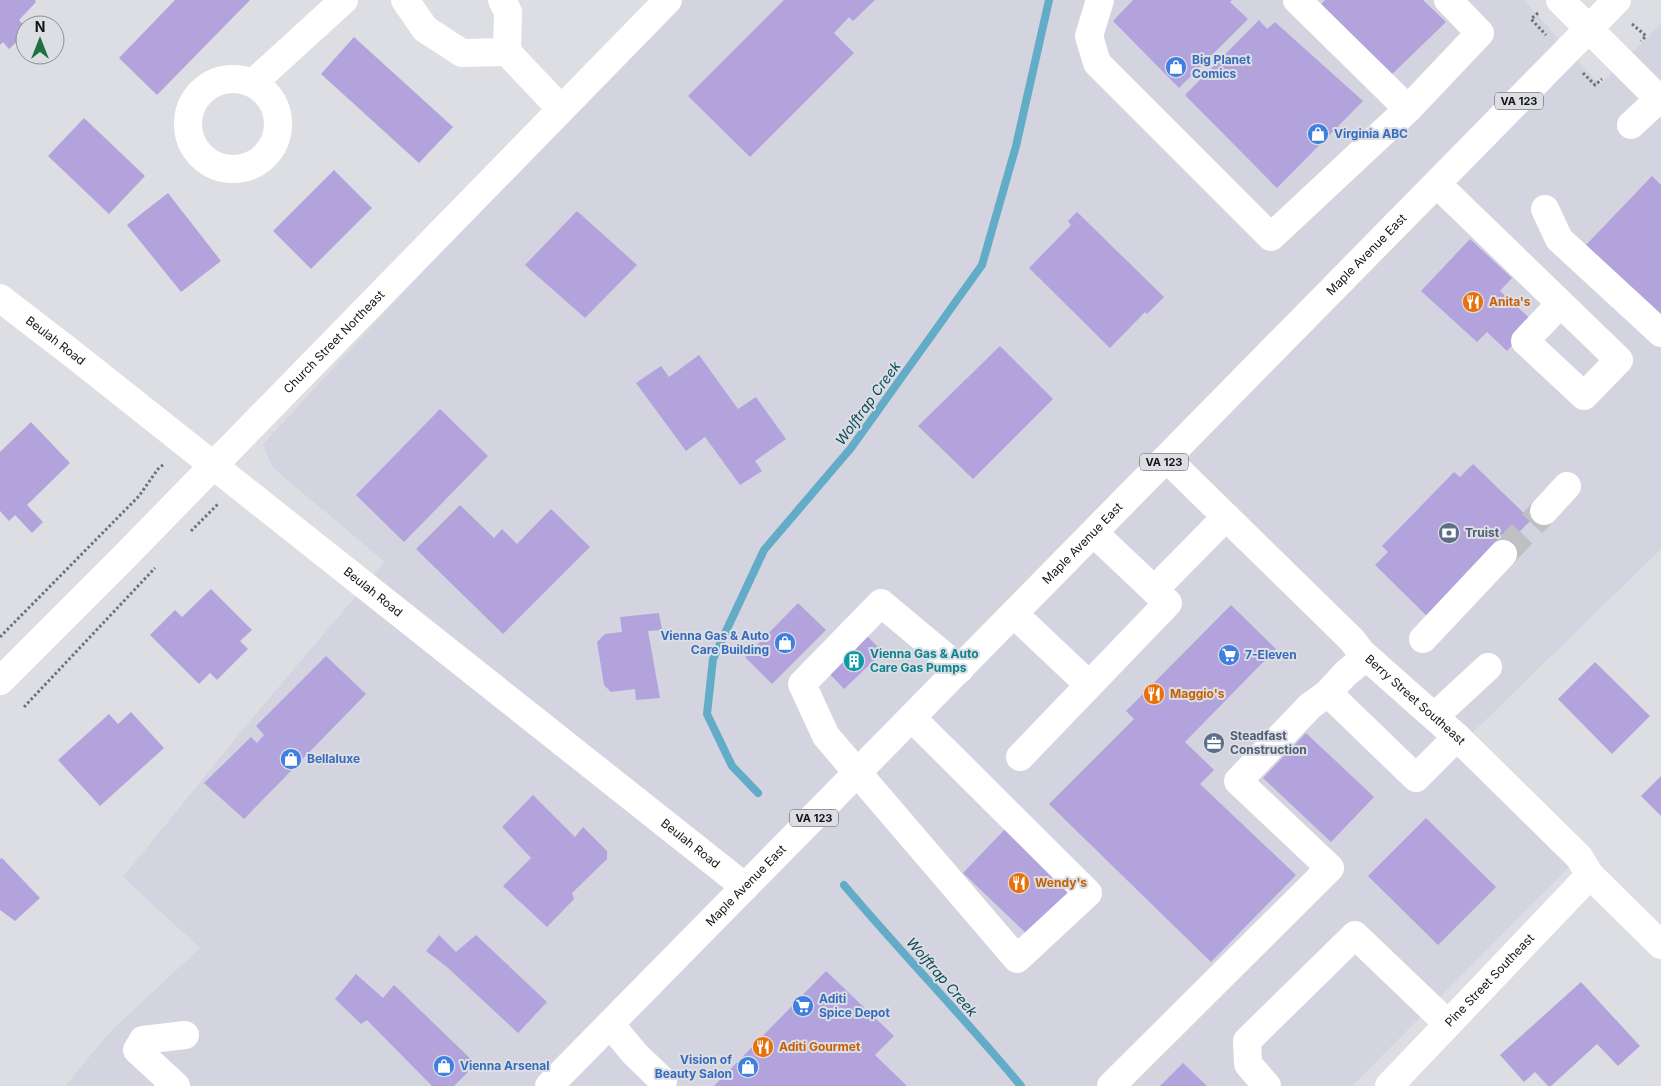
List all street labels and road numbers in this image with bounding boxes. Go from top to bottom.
road number: VA 123 [1495,92,1543,110]
street label: Maple Avenue East [1323,210,1409,298]
street label: Church Street Northeast [280,287,387,396]
street label: Beulah Road [23,313,88,368]
road number: VA 123 [1140,454,1188,471]
street label: Maple Avenue East [1039,499,1126,587]
street label: Beulah Road [341,564,406,620]
street label: Berry Street Southeast [1362,651,1469,748]
road number: VA 123 [790,810,838,826]
street label: Beulah Road [658,815,723,871]
street label: Maple Avenue East [702,841,789,929]
street label: Pine Street Southeast [1442,930,1537,1029]

